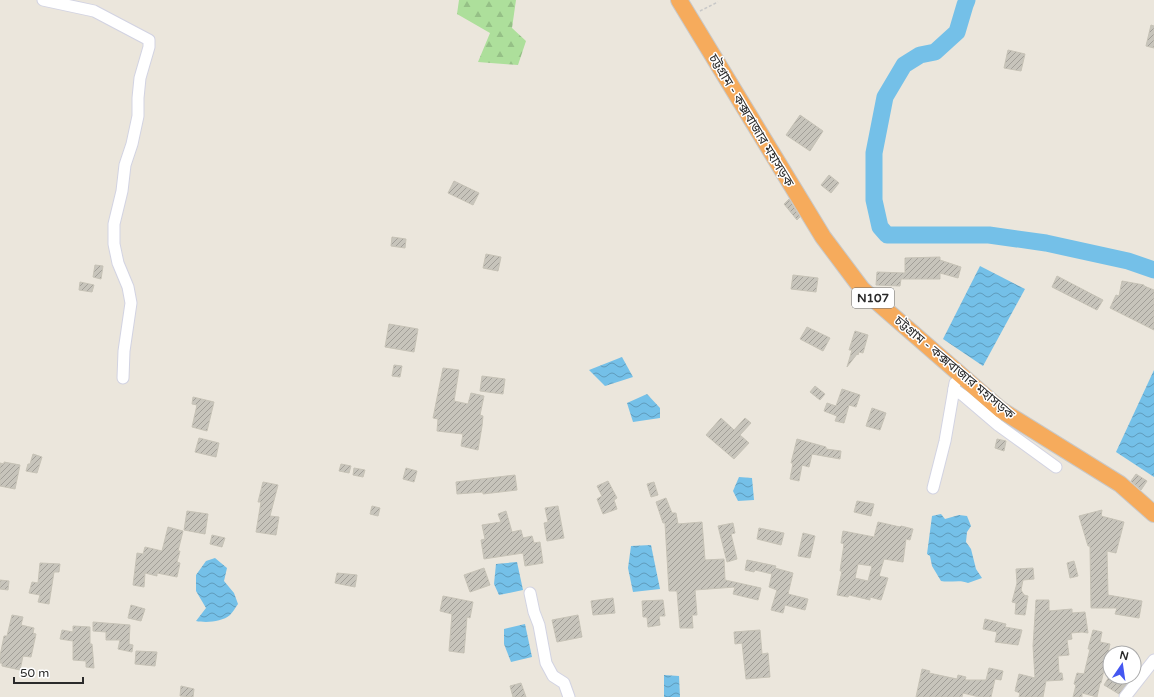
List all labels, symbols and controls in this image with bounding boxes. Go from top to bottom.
street label: চট্টগ্রাম - কক্সবাজার মহাসড়ক [705,50,797,190]
road number: N107 [852,288,894,308]
street label: চট্টগ্রাম - কক্সবাজার মহাসড়ক [890,312,1018,423]
north arrow [1102,645,1142,685]
text: N [1118,648,1130,663]
scale bar [14,659,83,685]
text: 50 m [20,666,49,680]

